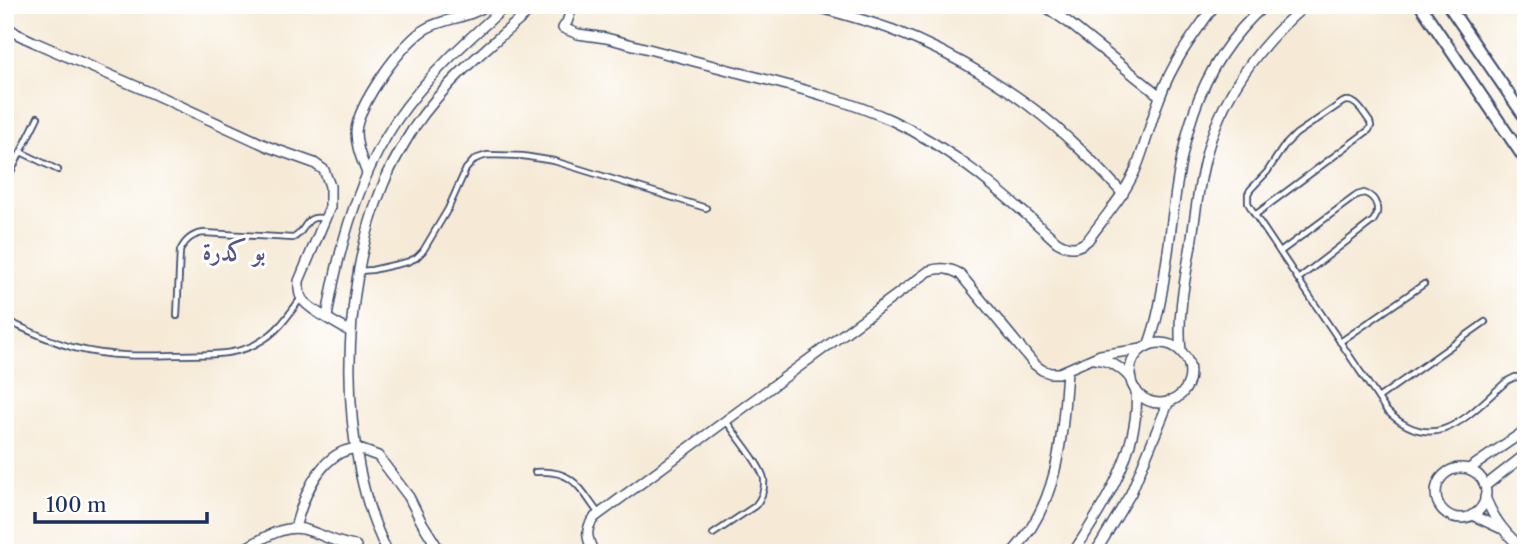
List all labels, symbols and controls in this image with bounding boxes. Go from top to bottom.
district label: بو كدرة [202,237,266,267]
scale bar [35,481,206,525]
text: 100 m [46,492,107,517]

